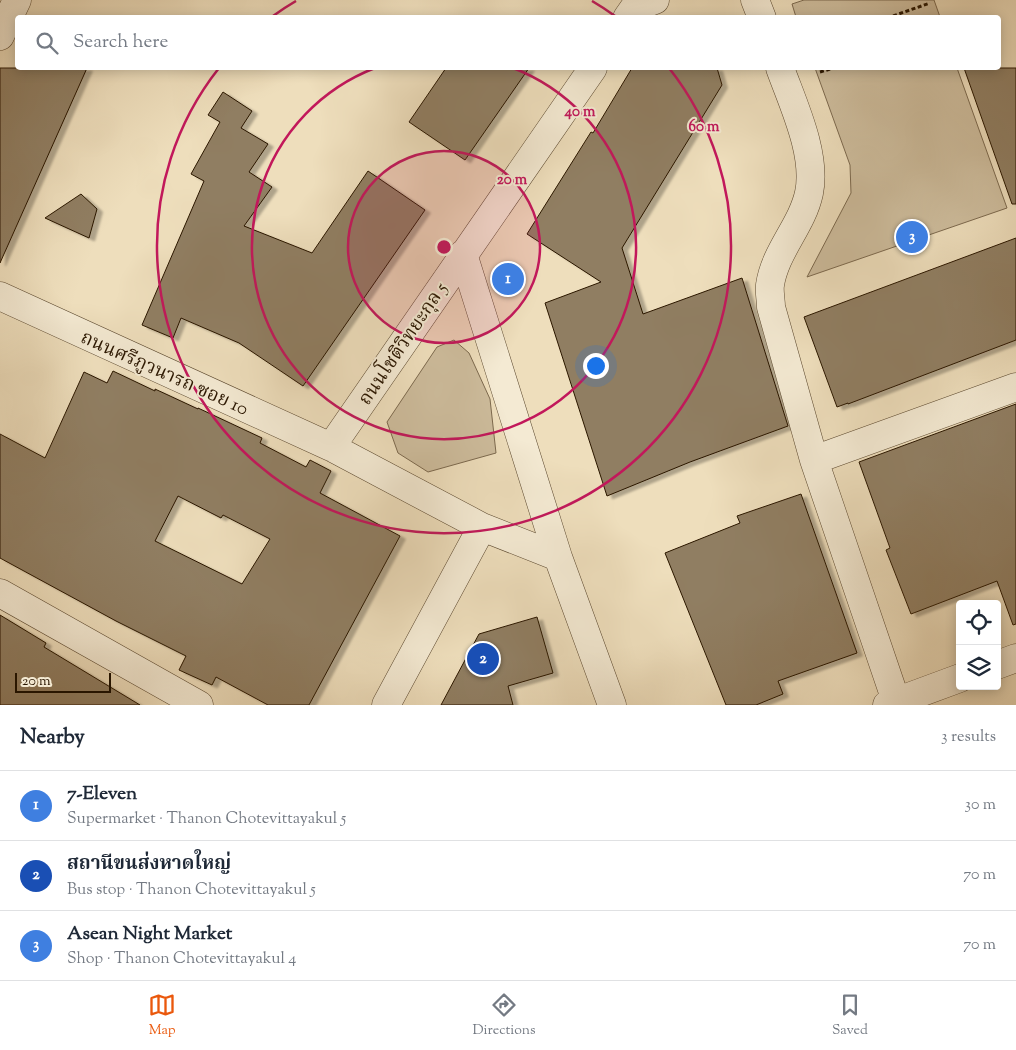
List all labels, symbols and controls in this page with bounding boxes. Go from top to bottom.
search box [15,15,1001,70]
icon: search [33,29,61,57]
text: Search here [73,29,168,56]
text: 40 m [564,102,596,123]
text: 60 m [689,117,720,138]
text: 20 m [497,170,528,191]
pin: 3 [896,218,928,256]
centre of rings [435,238,453,256]
pin: 1 [492,260,524,298]
street label: ถนนโชติวิทยะกุล 5 [350,275,456,411]
street label: ถนนศรีภูวนารถ ซอย 10 [76,325,252,423]
your location [583,353,609,379]
map controls [956,600,1001,690]
button: locate [956,600,1001,645]
pin: 2 [467,640,499,678]
button: layers [956,645,1001,690]
scale bar [15,670,111,693]
text: 20 m [22,672,51,692]
text: Nearby [20,723,85,753]
text: 3 results [941,726,996,749]
text: 7-Eleven [67,781,137,808]
text: 1 [33,794,39,817]
text: 30 m [965,794,996,817]
text: Supermarket · Thanon Chotevittayakul 5 [67,808,346,831]
text: สถานีขนส่งหาดใหญ่ [67,851,231,878]
text: 2 [32,864,40,887]
text: 70 m [963,864,996,887]
text: Bus stop · Thanon Chotevittayakul 5 [67,879,316,902]
text: Asean Night Market [67,921,232,948]
text: 3 [33,934,39,957]
text: 70 m [963,934,996,957]
text: Shop · Thanon Chotevittayakul 4 [67,948,296,971]
tab: Map [148,991,176,1041]
tab: Directions [472,991,536,1041]
tab: Saved [832,991,868,1041]

